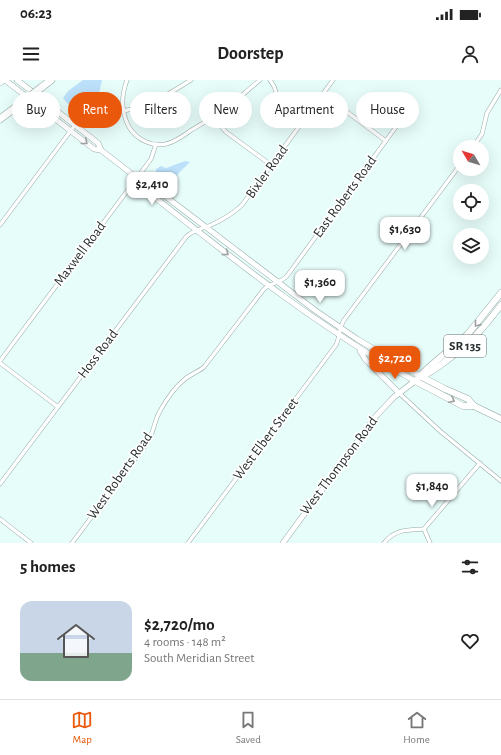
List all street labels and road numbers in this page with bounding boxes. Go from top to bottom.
street label: Bixler Road [243,143,291,201]
street label: East Roberts Road [311,154,379,240]
street label: Maxwell Road [51,219,109,289]
street label: Hoss Road [75,327,121,381]
road number: SR 135 [444,335,486,357]
street label: West Elbert Street [231,395,302,483]
street label: West Thompson Road [298,414,380,518]
street label: West Roberts Road [85,430,155,522]

